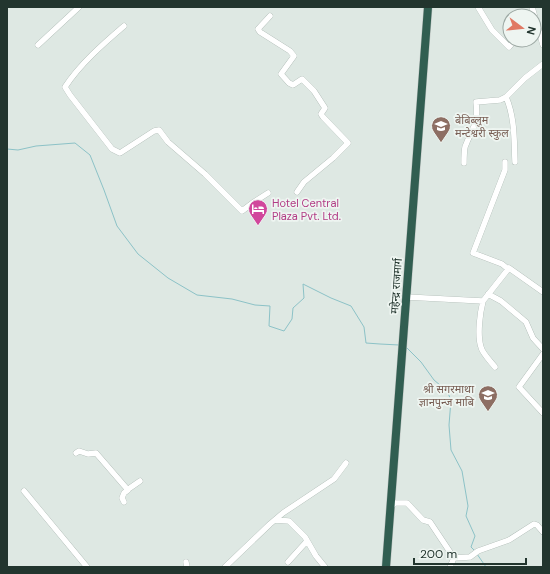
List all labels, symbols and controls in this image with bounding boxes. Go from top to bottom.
north arrow [502,8,542,48]
text: N [524,25,539,37]
place label: बेबिब्लुम मन्टेश्वरी स्कुल [455,113,509,140]
school or university icon: बेबिब्लुम मन्टेश्वरी स्कुल [430,115,452,143]
place label: Hotel Central Plaza Pvt. Ltd. [272,196,341,223]
hotel icon: Hotel Central Plaza Pvt. Ltd. [247,198,269,226]
street label: महेन्द्र राजमार्ग [387,257,405,314]
place label: श्री सगरमाथा ज्ञानपुन्ज माबि [419,382,475,409]
school or university icon: श्री सगरमाथा ज्ञानपुन्ज माबि [477,384,499,412]
scale bar [414,540,526,566]
text: 200 m [420,546,457,562]

